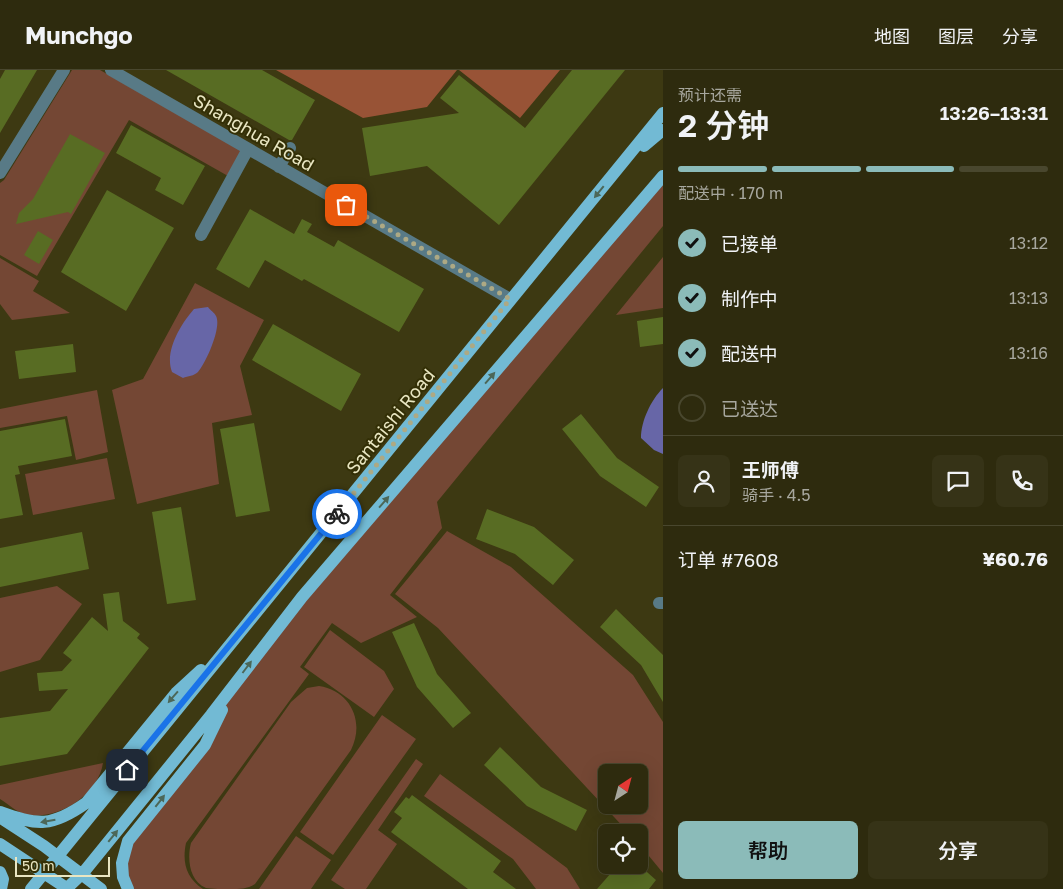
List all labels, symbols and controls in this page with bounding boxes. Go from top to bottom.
text: Munchgo [25,20,133,49]
text: 地图 [874,25,910,47]
text: 图层 [938,25,974,47]
text: 分享 [1002,25,1038,47]
text: 预计还需 [678,85,742,105]
street label: Shanghua Road [190,89,318,175]
text: 13:26–13:31 [940,101,1048,124]
text: 2 分钟 [678,106,769,144]
text: 配送中 · 170 m [678,183,783,203]
pin [325,184,367,226]
one-way arrow [593,185,604,198]
icon: bag [332,191,360,219]
icon: check [678,229,706,257]
text: 已接单 [721,232,778,255]
text: 13:12 [1009,233,1048,253]
icon: check [678,284,706,312]
text: 制作中 [721,287,778,310]
text: 13:13 [1009,288,1048,308]
icon: check [678,339,706,367]
text: 配送中 [721,342,778,365]
text: 13:16 [1009,343,1048,363]
street label: Santaishi Road [341,364,439,478]
one-way arrow [484,372,495,385]
text: 已送达 [721,397,778,420]
button: person [678,455,730,507]
button: chat [932,455,984,507]
button: phone [996,455,1048,507]
text: 王师傅 [742,458,799,481]
text: 骑手 · 4.5 [742,485,811,505]
courier [312,489,362,539]
one-way arrow [378,496,390,508]
icon: bike [323,500,351,528]
text: ¥60.76 [983,547,1048,570]
text: 订单 #7608 [678,548,779,571]
one-way arrow [242,660,252,674]
one-way arrow [168,690,179,703]
pin [106,749,148,791]
icon: home [113,756,141,784]
north arrow [598,764,648,814]
map controls [598,764,648,874]
one-way arrow [155,794,165,808]
one-way arrow [40,817,56,825]
button: 帮助 [678,821,858,879]
button: 分享 [868,821,1048,879]
button: locate [598,824,648,874]
one-way arrow [108,830,119,843]
scale bar [15,854,110,877]
text: 50 m [22,857,55,874]

